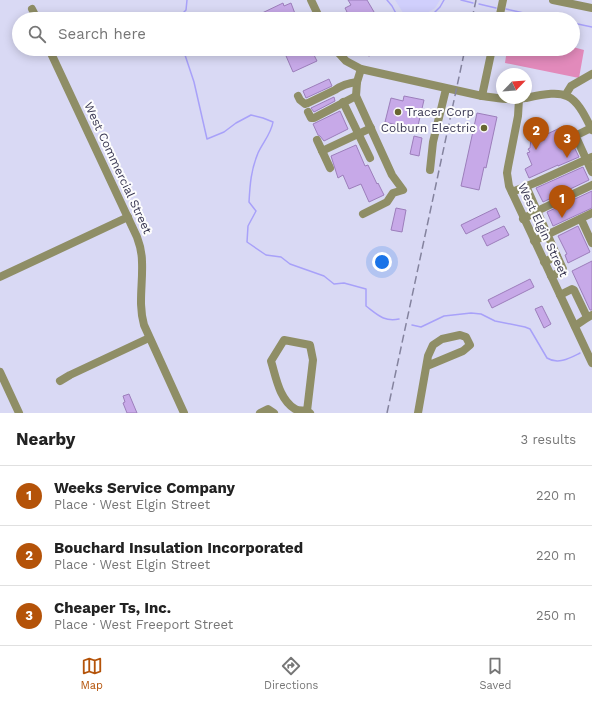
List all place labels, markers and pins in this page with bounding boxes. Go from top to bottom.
place label: Tracer Corp [406,105,474,119]
marker: Tracer Corp [393,107,403,117]
pin: 2 [523,117,549,150]
place label: Colburn Electric [381,121,476,135]
marker: Colburn Electric [479,123,489,133]
pin: 3 [554,125,580,158]
pin: 1 [549,185,575,218]

